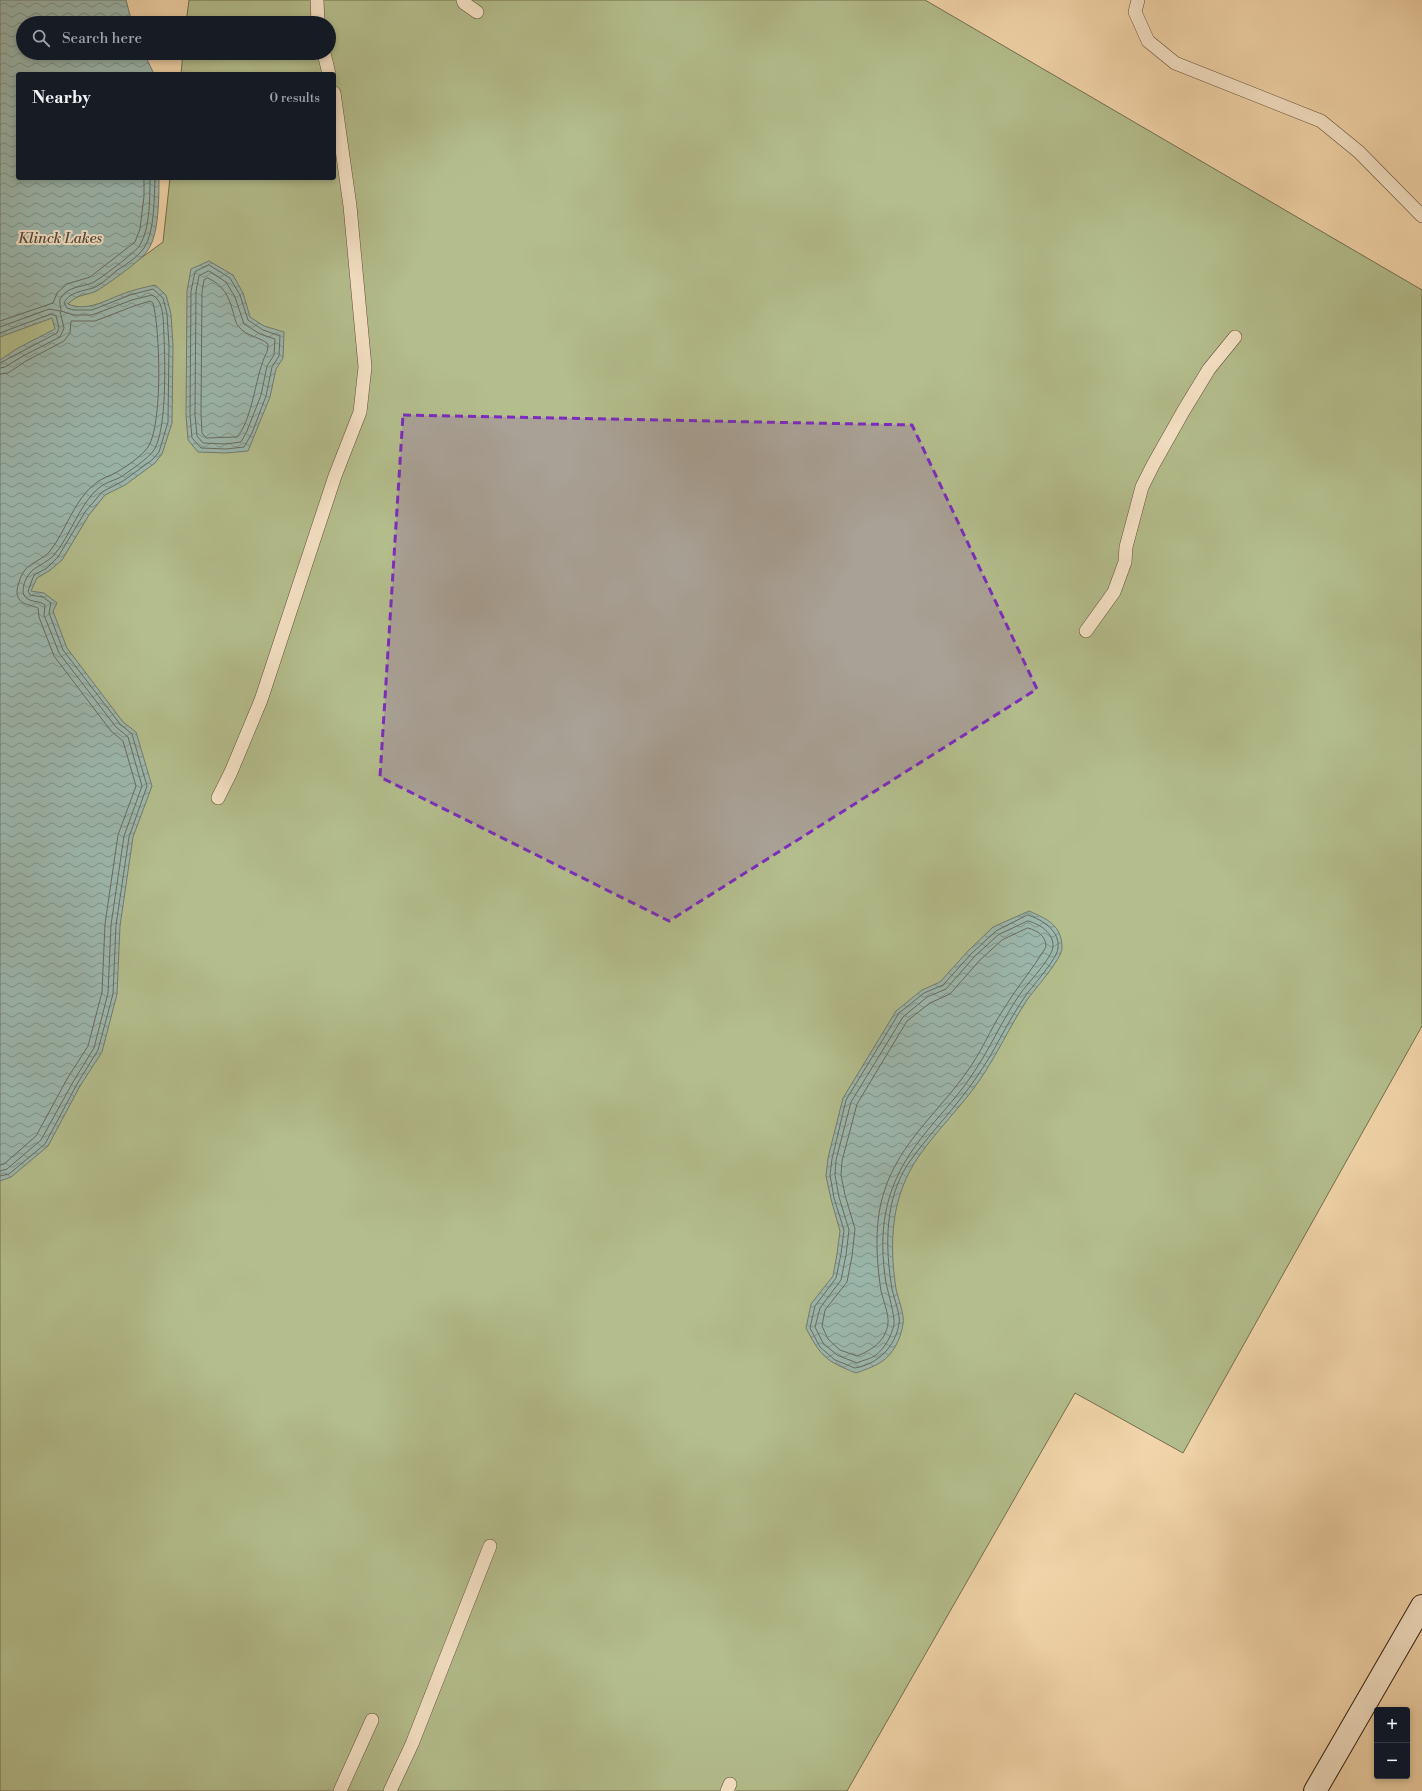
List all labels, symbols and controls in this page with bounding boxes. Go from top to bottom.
search box [16,16,336,60]
icon: search [30,27,52,49]
text: Search here [62,29,142,48]
text: Nearby [32,87,91,109]
text: 0 results [269,90,320,106]
water label: Klinck Lakes [18,229,103,248]
map controls [1374,1707,1410,1779]
button: + [1374,1707,1410,1743]
button: − [1374,1743,1410,1779]

